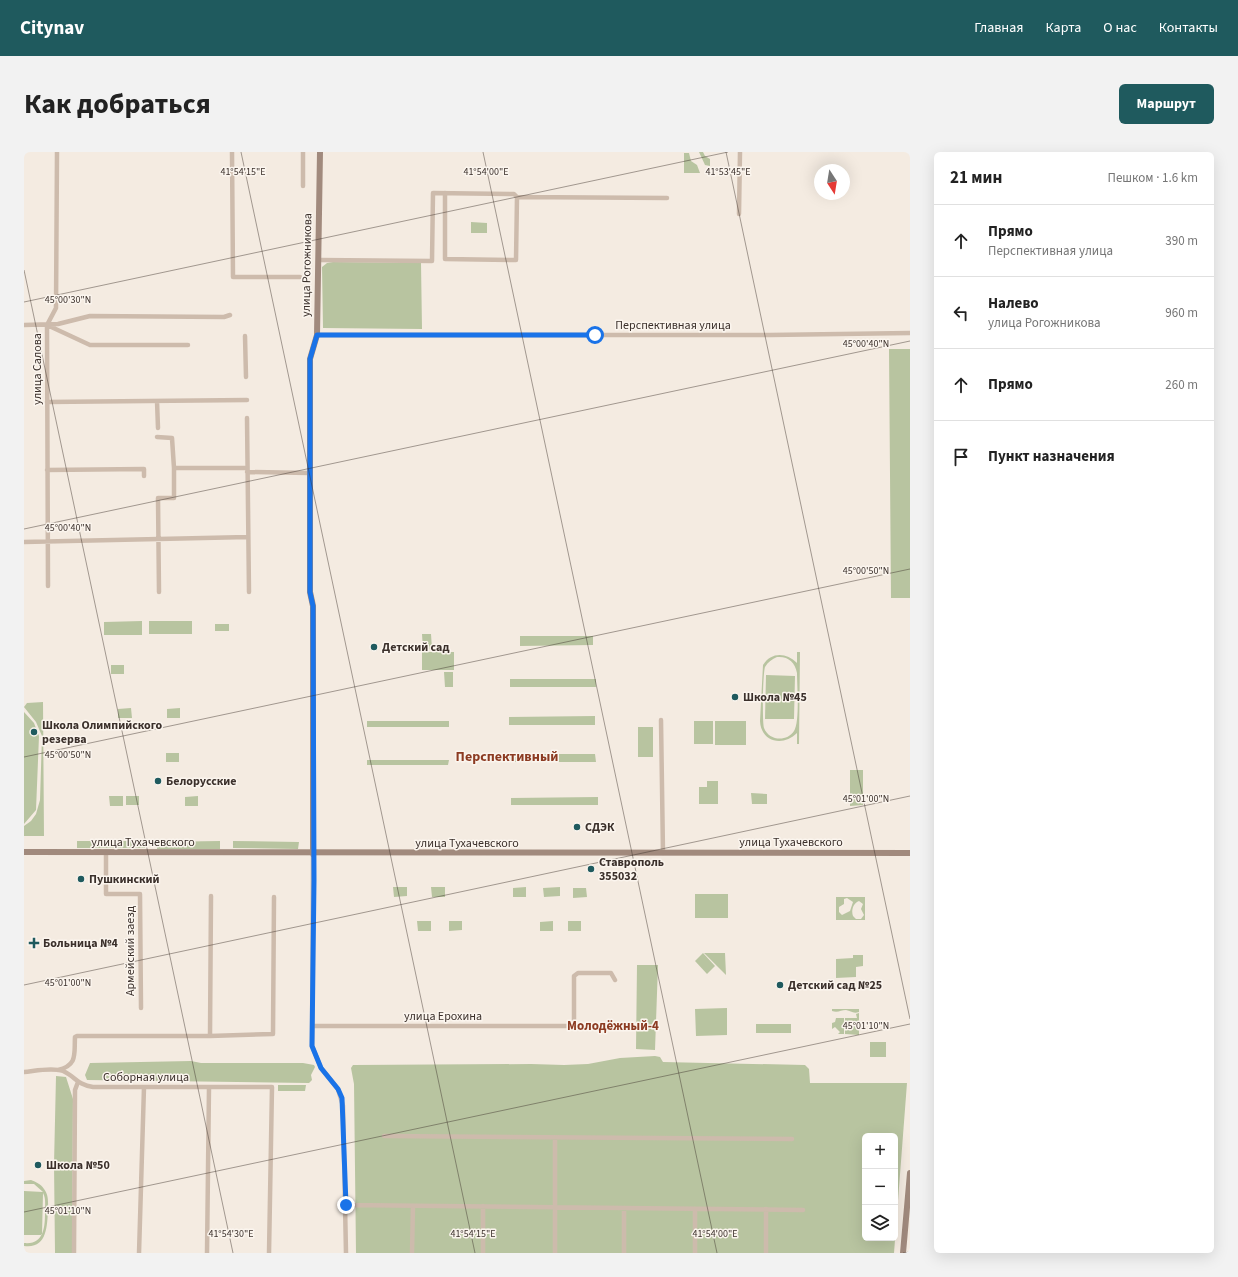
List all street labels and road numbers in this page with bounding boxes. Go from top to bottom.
street label: улица Рогожникова [298,213,316,317]
street label: Перспективная улица [615,317,731,334]
street label: улица Салова [29,333,46,405]
street label: улица Тухачевского [91,834,195,851]
street label: улица Тухачевского [739,834,843,851]
street label: улица Тухачевского [415,835,519,852]
street label: Армейский заезд [122,905,139,996]
street label: улица Ерохина [404,1008,482,1025]
street label: Соборная улица [103,1069,189,1086]

